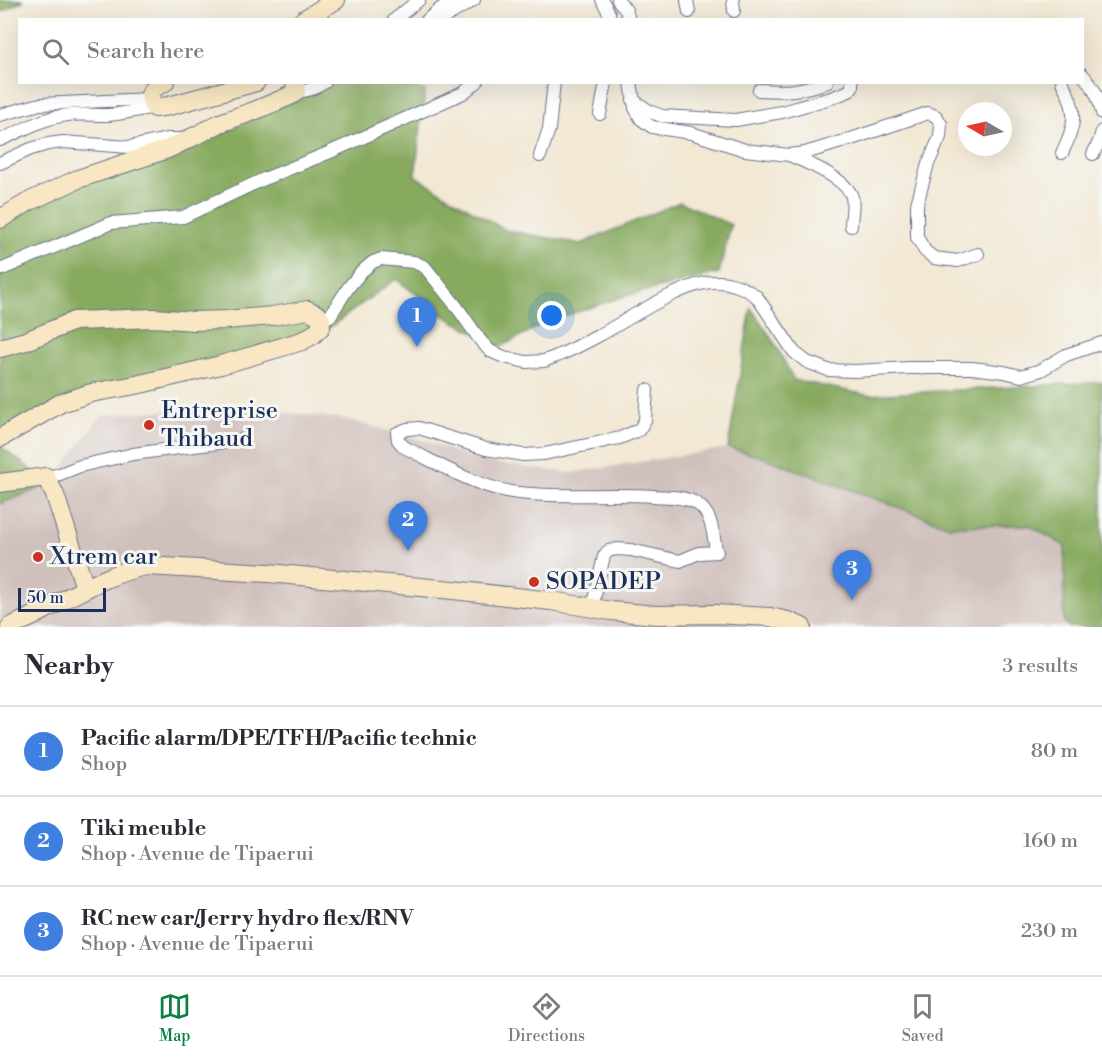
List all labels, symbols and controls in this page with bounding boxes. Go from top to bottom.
search box [18,18,1084,84]
icon: search [39,35,72,68]
text: Search here [87,38,204,65]
north arrow [958,102,1012,156]
pin: 1 [398,298,436,347]
your location [537,301,566,330]
place label: Entreprise Thibaud [161,396,278,454]
marker: Entreprise Thibaud [142,418,156,432]
pin: 2 [388,502,428,551]
place label: Xtrem car [49,542,158,572]
marker: Xtrem car [31,550,45,564]
pin: 3 [832,550,872,600]
place label: SOPADEP [546,567,661,597]
marker: SOPADEP [527,575,541,589]
scale bar [18,585,106,612]
text: 50 m [27,588,64,608]
text: Nearby [24,650,114,682]
text: 3 results [1002,654,1078,679]
text: Pacific alarm/DPE/TFH/Pacific technic [81,725,477,752]
text: 1 [39,739,48,764]
text: 80 m [1031,739,1078,764]
text: Shop [81,752,127,777]
text: Tiki meuble [81,815,206,842]
text: 2 [37,829,50,854]
text: 160 m [1023,829,1078,854]
text: Shop · Avenue de Tipaerui [81,842,314,867]
text: RC new car/Jerry hydro flex/RNV [81,905,414,932]
text: 3 [37,919,50,944]
text: 230 m [1021,919,1078,944]
text: Shop · Avenue de Tipaerui [81,932,314,957]
tab: Map [158,990,191,1046]
tab: Directions [508,990,585,1046]
tab: Saved [902,990,944,1046]

